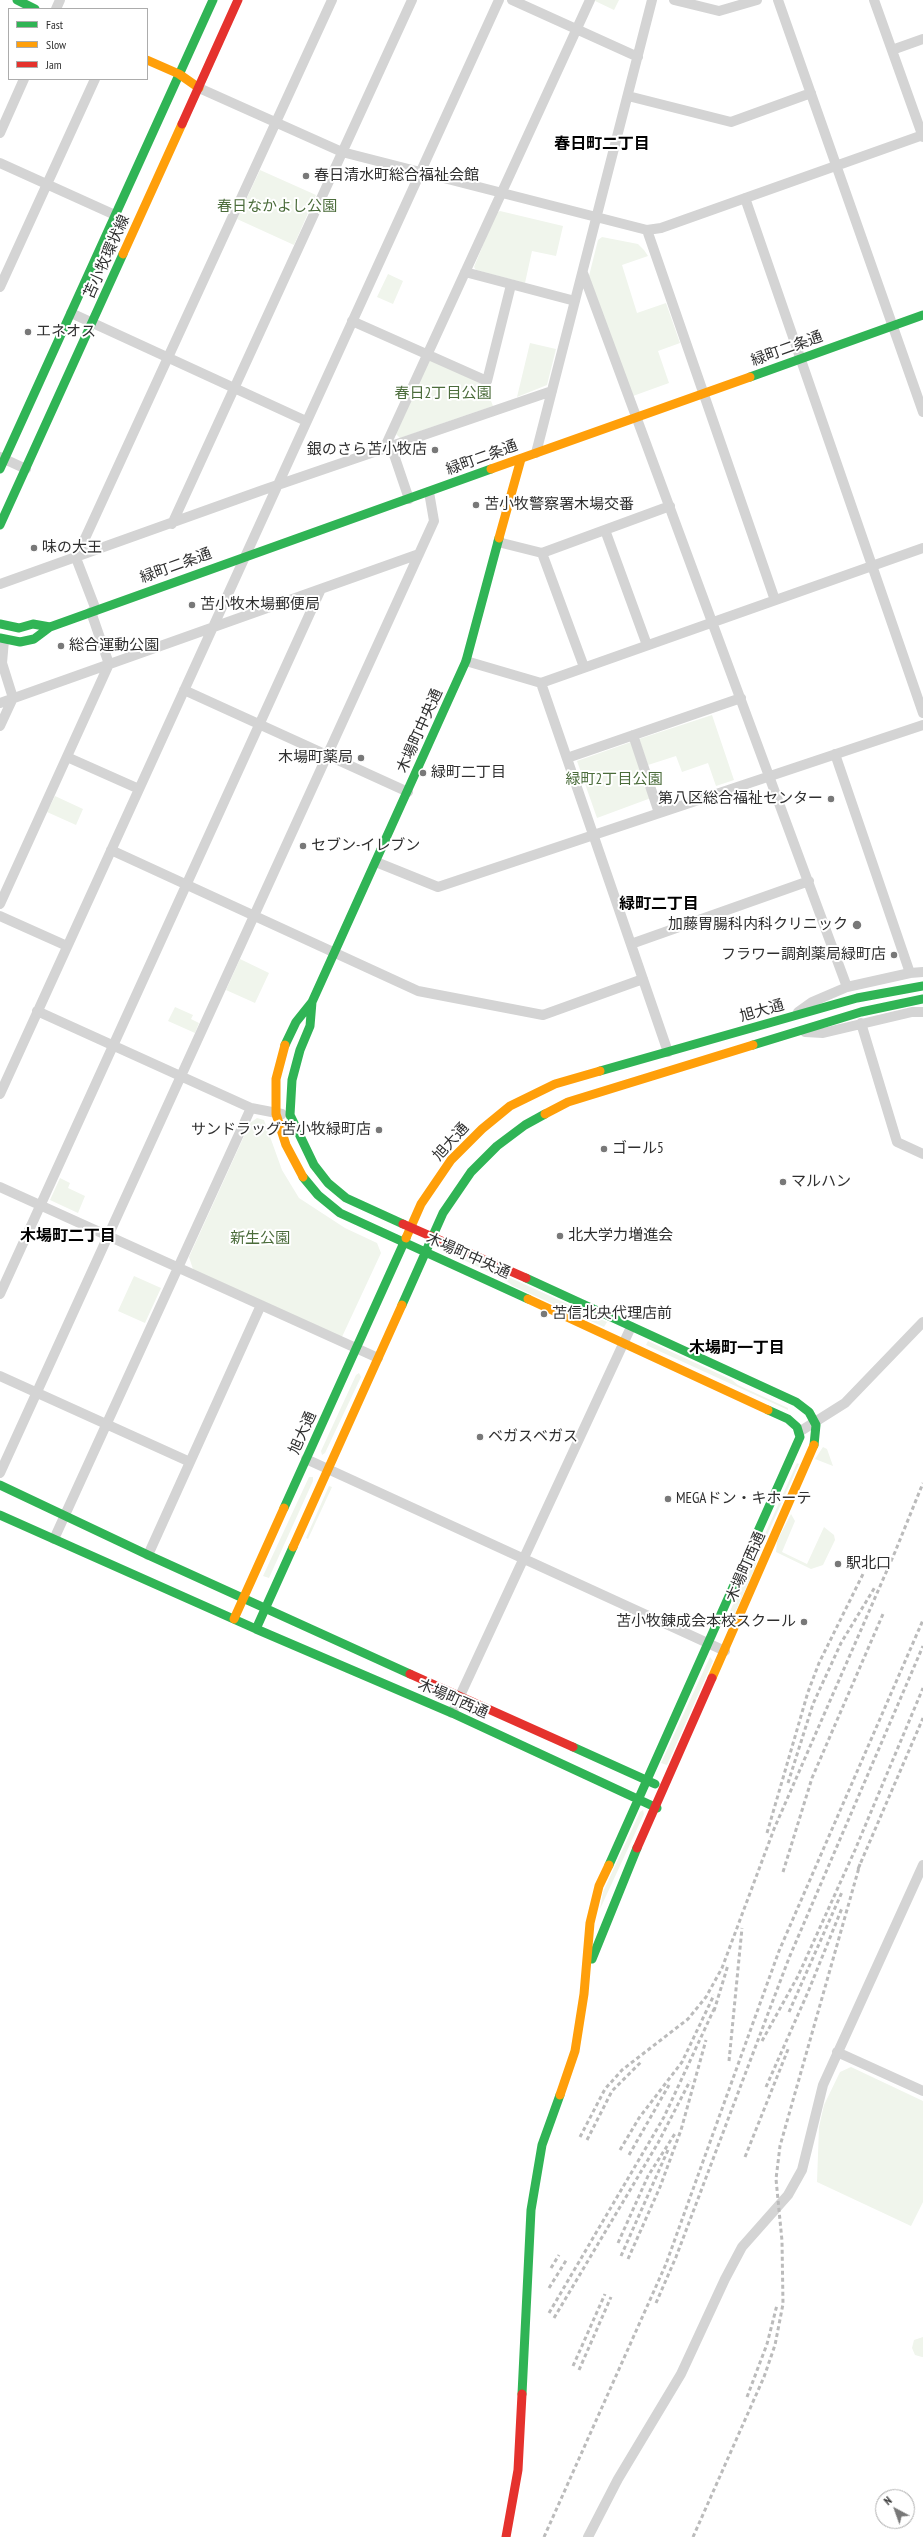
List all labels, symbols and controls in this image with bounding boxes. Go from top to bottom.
legend [8,8,148,80]
text: Fast [46,17,63,32]
text: Slow [46,37,66,52]
text: Jam [46,57,62,72]
district label: 春日町二丁目 [554,134,650,154]
place label: 春日清水町総合福祉会館 [314,167,479,185]
marker: 春日清水町総合福祉会館 [301,171,311,181]
park label: 春日なかよし公園 [217,198,337,216]
street label: 苫小牧環状線 [80,212,134,302]
place label: エネオス [36,323,96,341]
marker: エネオス [23,327,33,337]
street label: 緑町二条通 [749,328,825,370]
park label: 春日2丁目公園 [395,385,491,403]
street label: 緑町二条通 [444,437,520,479]
place label: 銀のさら苫小牧店 [307,441,427,459]
marker: 銀のさら苫小牧店 [430,445,440,455]
place label: 苫小牧警察署木場交番 [484,496,634,514]
marker: 苫小牧警察署木場交番 [471,500,481,510]
place label: 味の大王 [42,539,102,557]
marker: 味の大王 [29,543,39,553]
street label: 緑町二条通 [138,545,214,587]
place label: 苫小牧木場郵便局 [200,596,320,614]
marker: 苫小牧木場郵便局 [187,600,197,610]
place label: 総合運動公園 [69,637,159,655]
marker: 総合運動公園 [56,641,66,651]
street label: 木場町中央通 [393,686,447,776]
place label: 木場町薬局 [278,749,353,767]
marker: 木場町薬局 [356,753,366,763]
place label: 緑町二丁目 [431,764,506,782]
marker: 緑町二丁目 [418,768,428,778]
park label: 緑町2丁目公園 [566,771,662,789]
place label: 第八区総合福祉センター [658,790,823,808]
marker: 第八区総合福祉センター [826,794,836,804]
place label: セブン-イレブン [311,837,420,855]
marker: セブン-イレブン [298,841,308,851]
district label: 緑町二丁目 [619,894,699,914]
place label: 加藤胃腸科内科クリニック [668,916,848,934]
marker: 加藤胃腸科内科クリニック [851,919,863,931]
place label: フラワー調剤薬局緑町店 [721,946,886,964]
marker: フラワー調剤薬局緑町店 [889,950,899,960]
street label: 旭大通 [738,996,786,1026]
street label: 旭大通 [429,1119,473,1165]
place label: サンドラッグ苫小牧緑町店 [191,1121,371,1139]
marker: サンドラッグ苫小牧緑町店 [374,1125,384,1135]
place label: ゴール5 [612,1140,664,1158]
marker: ゴール5 [599,1144,609,1154]
place label: マルハン [791,1173,851,1191]
marker: マルハン [778,1177,788,1187]
district label: 木場町二丁目 [20,1226,116,1246]
place label: 北大学力増進会 [568,1227,673,1245]
street label: 木場町中央通 [423,1229,513,1283]
park label: 新生公園 [230,1230,290,1248]
marker: 北大学力増進会 [555,1231,565,1241]
place label: 苫信北央代理店前 [552,1305,672,1323]
marker: 苫信北央代理店前 [539,1309,549,1319]
district label: 木場町一丁目 [689,1338,785,1358]
street label: 旭大通 [286,1409,320,1457]
place label: ベガスベガス [488,1428,578,1446]
marker: ベガスベガス [475,1432,485,1442]
place label: MEGAドン・キホーテ [676,1490,811,1508]
marker: MEGAドン・キホーテ [663,1494,673,1504]
street label: 木場町西通 [723,1529,769,1605]
place label: 駅北口 [846,1555,891,1573]
marker: 駅北口 [833,1559,843,1569]
place label: 苫小牧錬成会本校スクール [616,1613,796,1631]
marker: 苫小牧錬成会本校スクール [799,1617,809,1627]
street label: 木場町西通 [415,1676,491,1722]
north arrow [875,2489,915,2529]
text: N [881,2493,895,2508]

